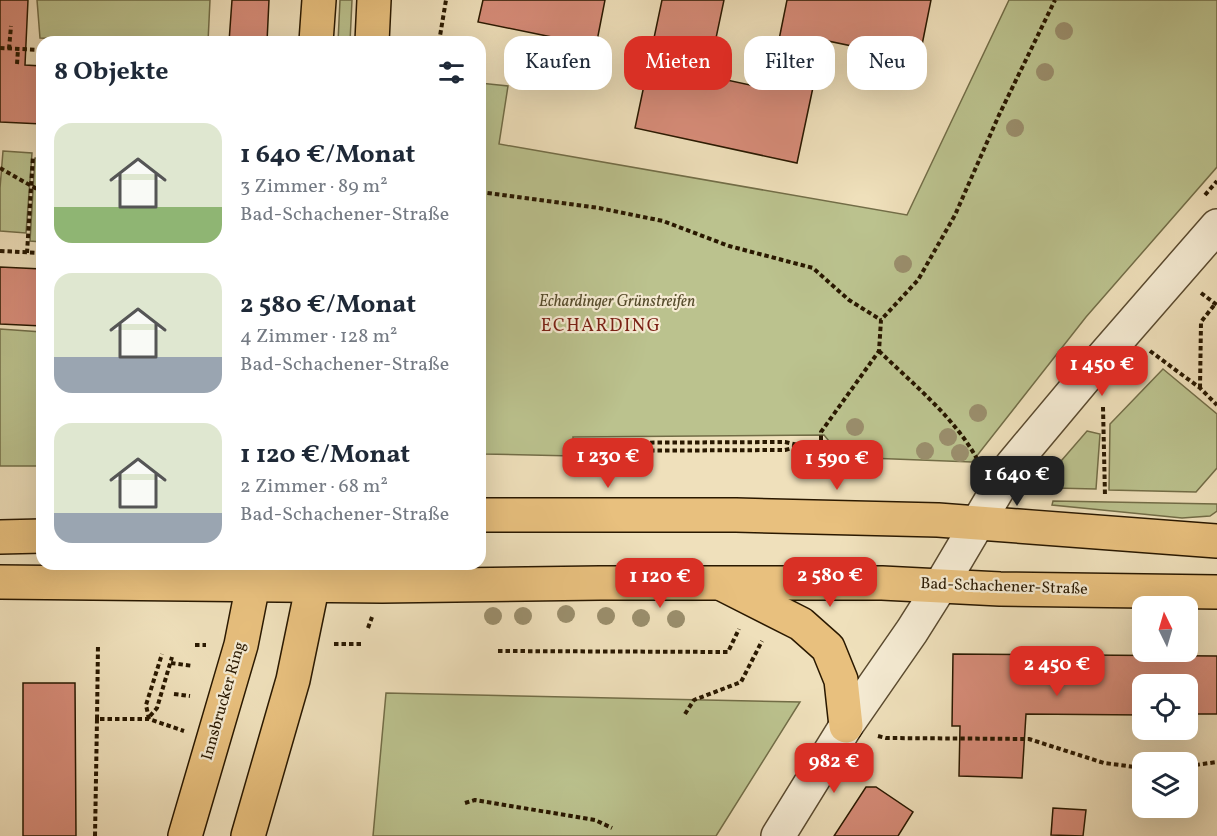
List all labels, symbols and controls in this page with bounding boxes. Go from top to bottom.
chip: Kaufen [504,36,612,90]
chip: Mieten [624,36,732,90]
chip: Filter [744,36,835,90]
chip: Neu [847,36,927,90]
text: 8 Objekte [54,54,168,90]
icon: filters [435,56,468,89]
text: 1 640 €/Monat [240,137,415,173]
icon: home [102,147,174,219]
text: 3 Zimmer · 89 m² [240,173,388,201]
text: Bad-Schachener-Straße [240,201,449,229]
text: 2 580 €/Monat [240,287,416,323]
park label: Echardinger Grünstreifen [539,291,695,313]
icon: home [102,297,174,369]
district label: ECHARDING [541,314,661,339]
text: 4 Zimmer · 128 m² [240,323,398,351]
pin: 1 450 € [1047,346,1157,397]
text: Bad-Schachener-Straße [240,351,449,379]
text: 1 450 € [1070,351,1134,379]
text: 1 120 €/Monat [240,437,410,473]
pin: 1 230 € [553,438,663,489]
pin: 1 590 € [782,440,892,491]
text: 1 230 € [576,443,640,471]
text: 1 590 € [805,445,869,473]
icon: home [102,447,174,519]
pin: 1 640 € [962,456,1072,507]
text: 1 640 € [984,461,1050,489]
text: 2 Zimmer · 68 m² [240,473,388,501]
text: Bad-Schachener-Straße [240,501,449,529]
pin: 2 580 € [775,557,885,608]
pin: 1 120 € [605,558,715,609]
text: 2 580 € [797,562,863,590]
text: 1 120 € [629,563,691,591]
street label: Bad-Schachener-Straße [920,573,1088,601]
north arrow [1132,596,1198,662]
map controls [1132,596,1198,818]
street label: Innsbrucker Ring [197,639,251,763]
pin: 2 450 € [1002,646,1112,697]
text: 2 450 € [1024,651,1090,679]
button: locate [1132,674,1198,740]
pin: 982 € [792,743,876,794]
text: 982 € [809,748,859,776]
button: layers [1132,752,1198,818]

